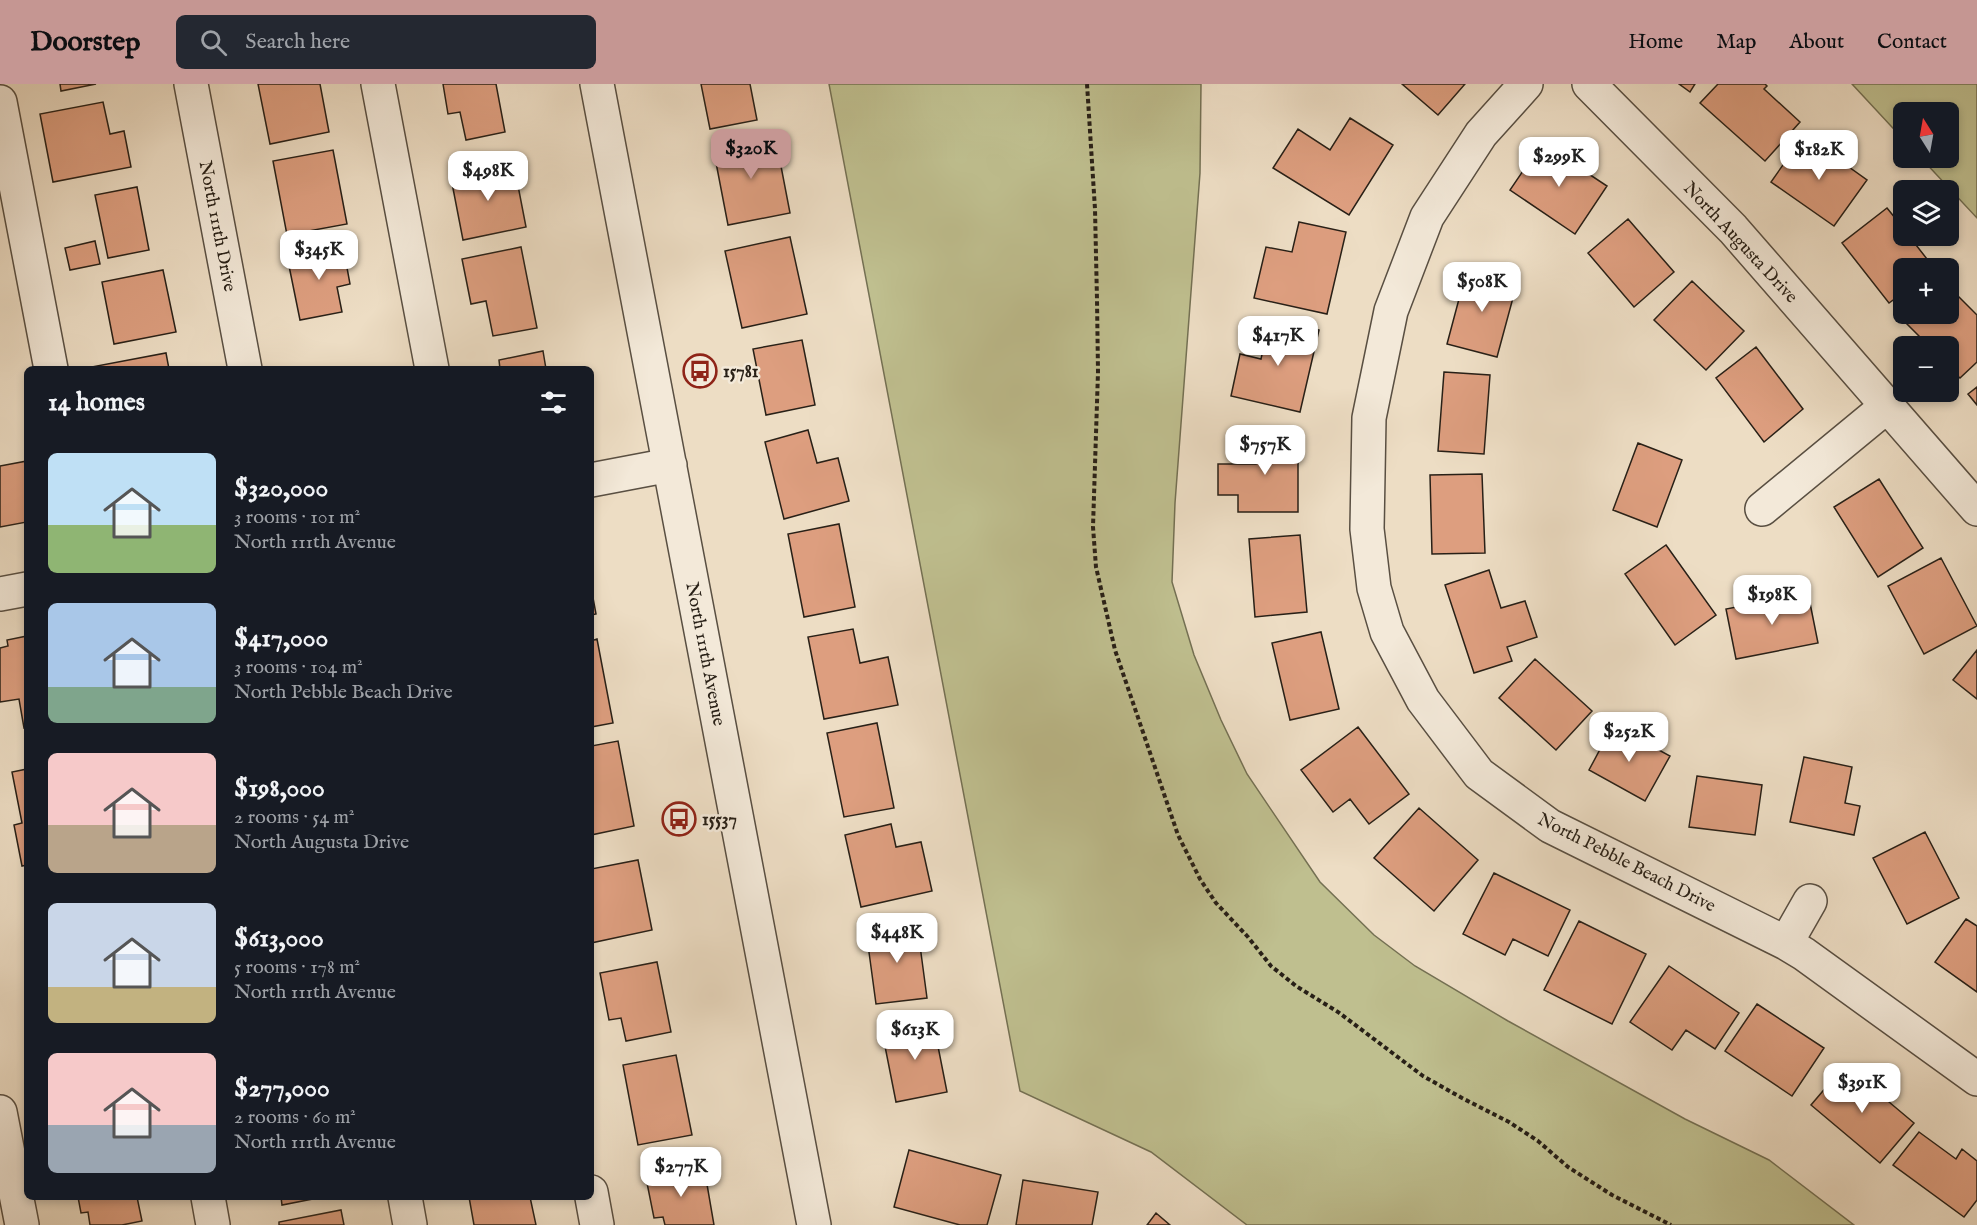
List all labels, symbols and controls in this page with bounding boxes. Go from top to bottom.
search box [176,15,596,69]
text: Doorstep [30,25,140,60]
icon: search [197,26,230,59]
text: Search here [245,28,350,56]
text: Home [1628,29,1683,56]
text: Map [1716,29,1756,56]
text: About [1789,29,1844,56]
text: Contact [1877,29,1947,56]
north arrow [1893,102,1959,168]
map controls [1893,102,1959,402]
pin: $320K [709,129,793,180]
pin: $182K [1777,130,1861,181]
text: $320K [725,136,777,161]
pin: $299K [1517,137,1601,188]
text: $182K [1794,137,1844,162]
text: $299K [1533,144,1585,169]
pin: $498K [446,151,530,202]
text: $498K [462,158,514,183]
street label: North 111th Drive [193,159,240,294]
street label: North Augusta Drive [1678,177,1802,309]
button: layers [1893,180,1959,246]
pin: $345K [277,230,361,281]
text: $345K [294,237,344,262]
button: + [1893,258,1959,324]
pin: $508K [1440,262,1524,313]
text: $508K [1457,269,1507,294]
pin: $417K [1236,316,1320,367]
text: $417K [1252,323,1304,348]
button: − [1893,336,1959,402]
bus stop icon: 15781 [682,353,718,389]
place label: 15781 [723,361,759,384]
text: 14 homes [48,386,145,419]
icon: filters [537,386,570,419]
pin: $757K [1223,425,1307,476]
text: $757K [1239,432,1291,457]
text: $320,000 [234,472,328,505]
icon: home [96,477,168,549]
text: 3 rooms · 101 m² [234,505,360,530]
text: North 111th Avenue [234,530,396,555]
pin: $198K [1730,575,1814,626]
street label: North 111th Avenue [679,581,730,728]
text: $198K [1747,582,1797,607]
text: $417,000 [234,622,328,655]
icon: home [96,627,168,699]
text: 3 rooms · 104 m² [234,655,363,680]
text: North Pebble Beach Drive [234,680,453,705]
pin: $252K [1587,712,1671,763]
text: $252K [1603,719,1655,744]
text: $198,000 [234,772,325,805]
icon: home [96,777,168,849]
bus stop icon: 15537 [661,801,697,837]
text: 2 rooms · 54 m² [234,805,355,830]
street label: North Pebble Beach Drive [1533,808,1719,918]
place label: 15537 [702,809,737,832]
text: North Augusta Drive [234,830,409,855]
pin: $448K [855,913,939,964]
text: $448K [871,920,924,945]
text: $613,000 [234,922,324,955]
icon: home [96,927,168,999]
text: 5 rooms · 178 m² [234,955,360,980]
text: North 111th Avenue [234,980,396,1005]
pin: $613K [873,1010,957,1061]
text: $613K [891,1017,939,1042]
pin: $391K [1820,1063,1904,1114]
text: $391K [1837,1070,1887,1095]
text: $277,000 [234,1072,330,1105]
icon: home [96,1077,168,1149]
text: 2 rooms · 60 m² [234,1105,356,1130]
text: North 111th Avenue [234,1130,396,1155]
pin: $277K [639,1147,723,1198]
text: $277K [654,1154,708,1179]

